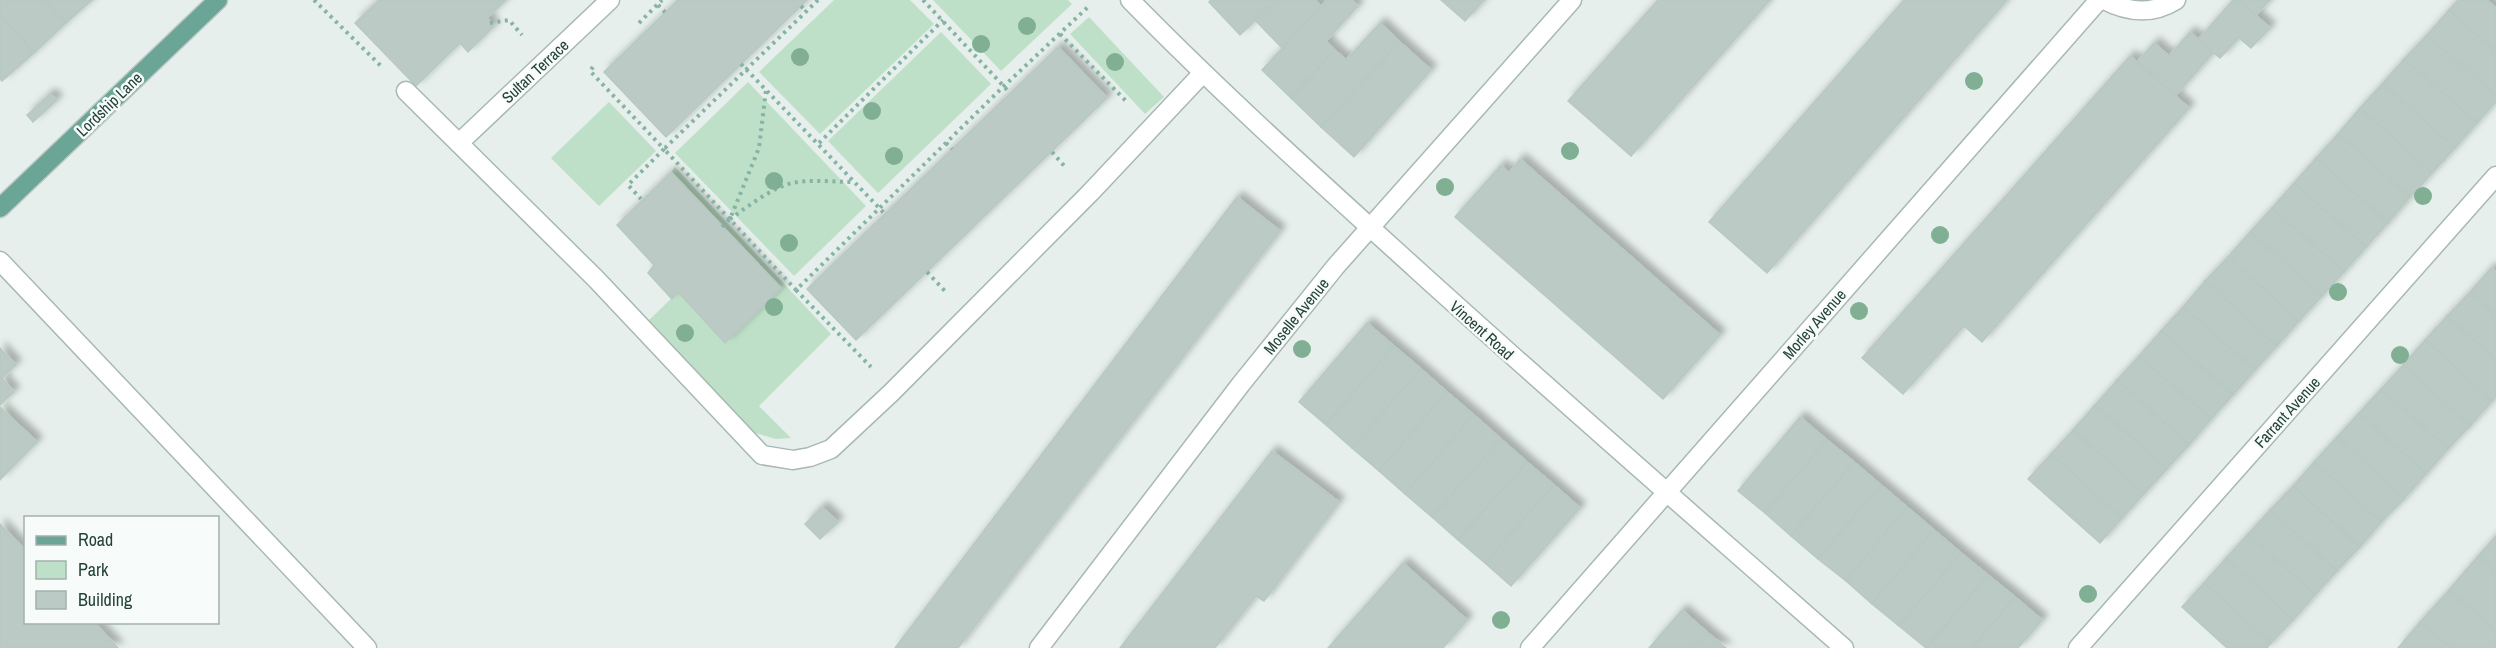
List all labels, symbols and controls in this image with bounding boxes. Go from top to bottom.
street label: Sultan Terrace [497,34,573,108]
street label: Lordship Lane [71,67,147,141]
street label: Moselle Avenue [1258,273,1334,359]
street label: Morley Avenue [1777,284,1851,364]
street label: Vincent Road [1445,295,1519,365]
street label: Farrant Avenue [2249,372,2325,452]
legend [24,516,219,624]
text: Road [78,527,113,552]
text: Park [78,557,109,582]
text: Building [78,587,133,612]

